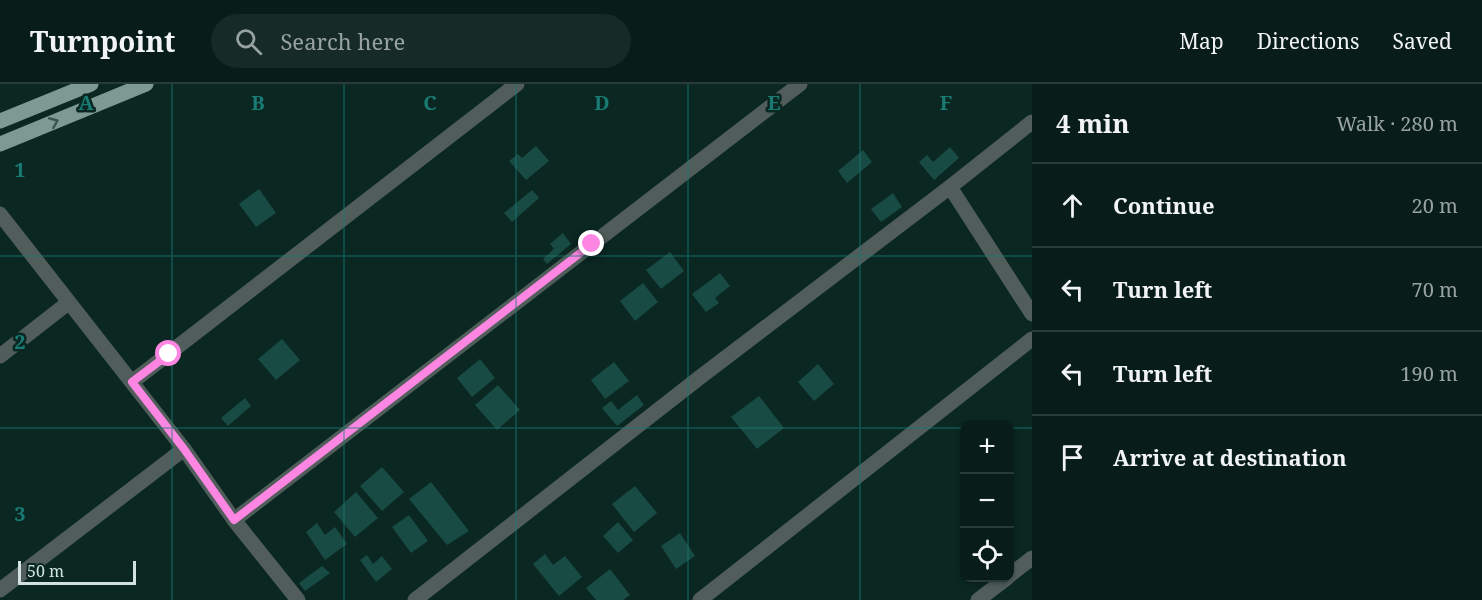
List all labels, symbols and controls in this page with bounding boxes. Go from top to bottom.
search box [211,14,631,68]
text: Turnpoint [30,22,175,60]
icon: search [232,25,265,58]
text: Search here [280,26,405,56]
text: Map [1179,27,1224,55]
text: Directions [1257,27,1359,55]
text: Saved [1392,27,1452,55]
text: A [78,89,94,116]
text: B [251,89,265,116]
text: C [423,89,437,116]
text: D [594,89,610,116]
text: E [767,89,781,116]
text: F [940,89,952,116]
text: 4 min [1056,105,1130,141]
text: Walk · 280 m [1336,110,1458,137]
one-way arrow [48,117,59,129]
text: 1 [14,156,26,183]
icon: ahead [1056,189,1089,222]
text: Continue [1113,190,1215,220]
text: 20 m [1412,192,1458,219]
route end [578,230,604,256]
icon: left [1056,273,1089,306]
text: Turn left [1113,274,1212,304]
text: 70 m [1412,276,1458,303]
text: 2 [14,328,26,355]
route start [155,340,181,366]
icon: left [1056,357,1089,390]
text: Turn left [1113,358,1212,388]
text: 190 m [1400,360,1458,387]
map controls [960,420,1014,582]
button: + [960,420,1014,474]
icon: arrive [1056,441,1089,474]
text: Arrive at destination [1113,442,1347,472]
button: − [960,474,1014,528]
text: 3 [14,500,26,527]
button: locate [960,528,1014,582]
scale bar [18,558,136,586]
text: 50 m [27,560,64,582]

